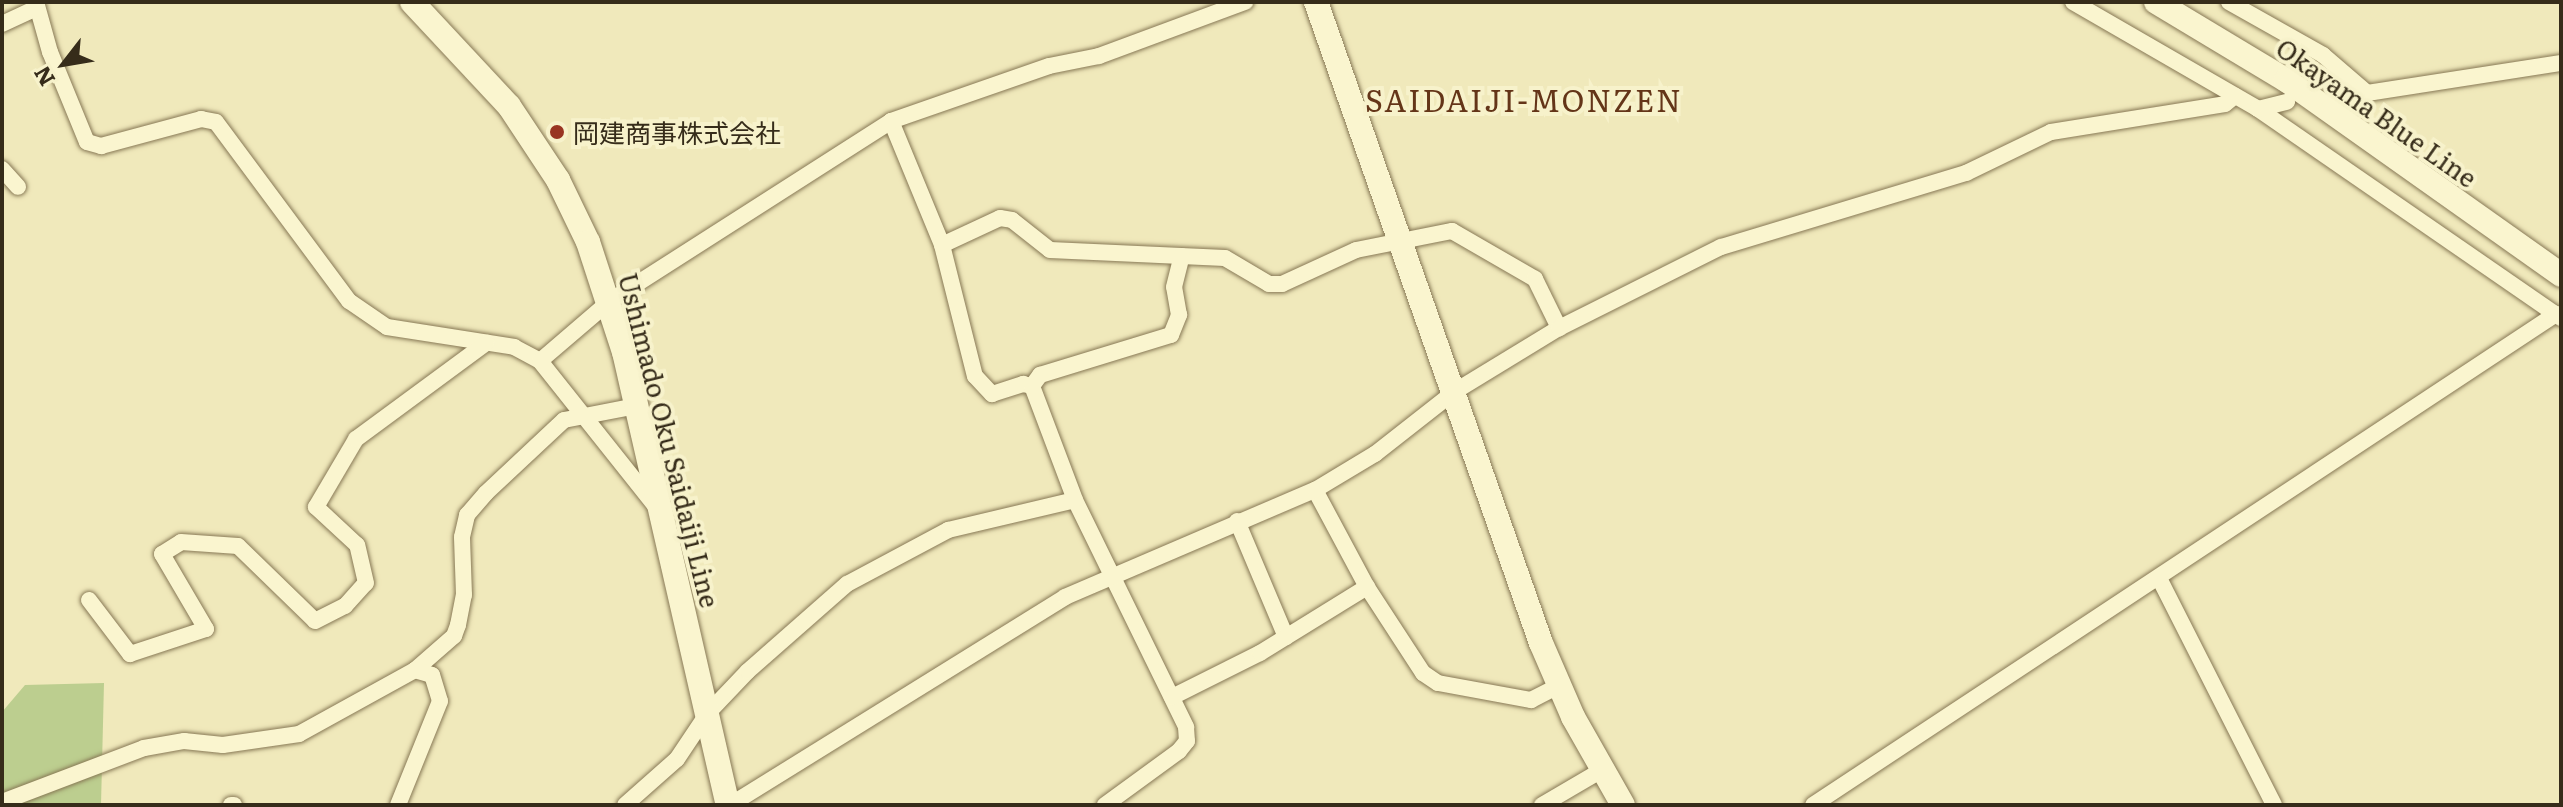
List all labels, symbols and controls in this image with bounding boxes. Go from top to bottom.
north arrow [24,24,104,104]
street label: Okayama Blue Line [2271,31,2483,193]
text: N [24,60,62,93]
district label: SAIDAIJI-MONZEN [1365,81,1683,117]
place label: 岡建商事株式会社 [573,116,781,148]
marker: 岡建商事株式会社 [548,123,566,141]
street label: Ushimado Oku Saidaiji Line [613,269,727,611]

